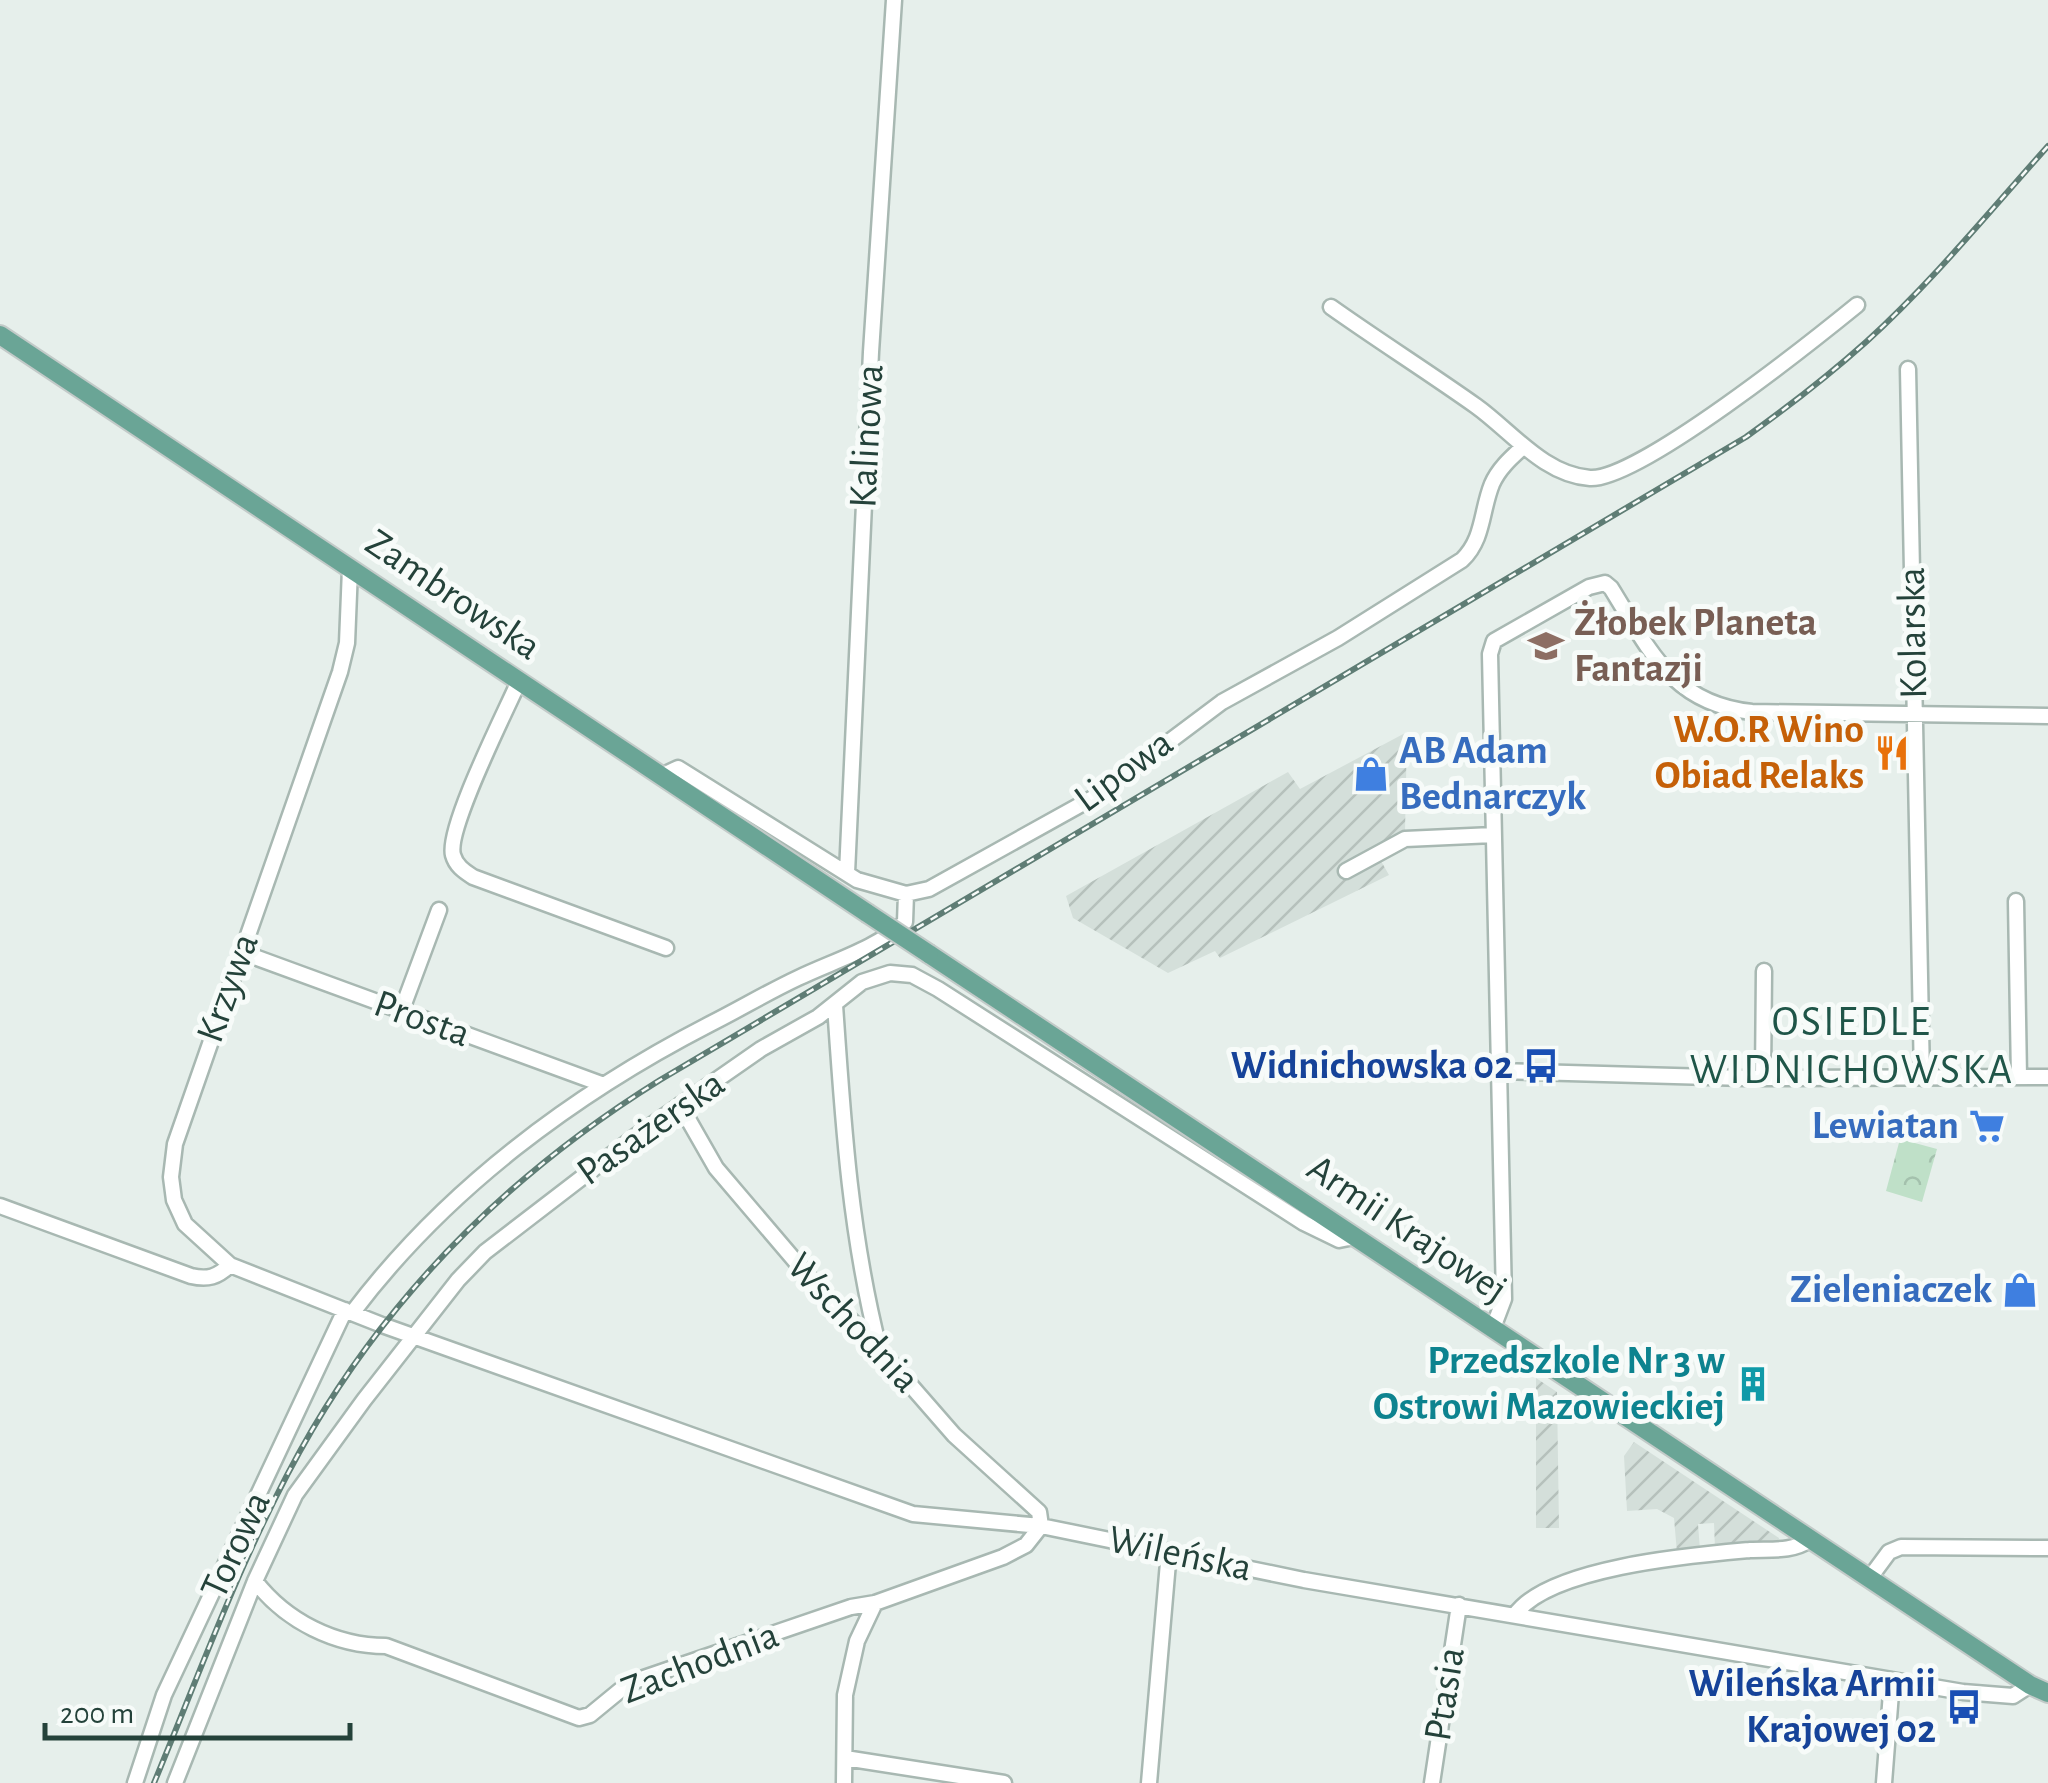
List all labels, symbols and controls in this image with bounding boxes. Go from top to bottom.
street label: Kalinowa [843,363,891,509]
street label: Zambrowska [358,522,548,668]
street label: Kolarska [1892,567,1934,699]
place label: Żłobek Planeta Fantazji [1574,600,1817,689]
school or university icon: Żłobek Planeta Fantazji [1527,627,1565,665]
place label: W.O.R Wino Obiad Relaks [1655,710,1864,796]
street label: Lipowa [1068,722,1180,820]
place label: AB Adam Bednarczyk [1399,731,1586,817]
restaurant icon: W.O.R Wino Obiad Relaks [1873,734,1911,772]
shop icon: AB Adam Bednarczyk [1352,755,1390,793]
street label: Krzywa [190,928,266,1048]
street label: Prosta [369,983,475,1055]
district label: OSIEDLE WIDNICHOWSKA [1690,1001,2014,1091]
place label: Widnichowska 02 [1231,1046,1513,1086]
bus stop icon: Widnichowska 02 [1522,1047,1560,1085]
street label: Pasażerska [570,1063,732,1193]
place label: Lewiatan [1812,1106,1959,1146]
supermarket icon: Lewiatan [1968,1107,2006,1145]
street label: Armii Krajowej [1300,1148,1514,1310]
street label: Wschodnia [779,1246,927,1400]
place label: Zieleniaczek [1790,1270,1992,1310]
shop icon: Zieleniaczek [2001,1271,2039,1309]
place label: Przedszkole Nr 3 w Ostrowi Mazowieckiej [1373,1341,1725,1427]
building icon: Przedszkole Nr 3 w Ostrowi Mazowieckiej [1734,1365,1772,1403]
street label: Torowa [194,1485,278,1605]
street label: Wileńska [1105,1519,1255,1589]
street label: Zachodnia [616,1615,784,1711]
street label: Ptasia [1418,1644,1472,1744]
place label: Wileńska Armii Krajowej 02 [1688,1664,1936,1750]
scale bar [45,1678,350,1740]
bus stop icon: Wileńska Armii Krajowej 02 [1945,1688,1983,1726]
text: 200 m [60,1699,134,1729]

